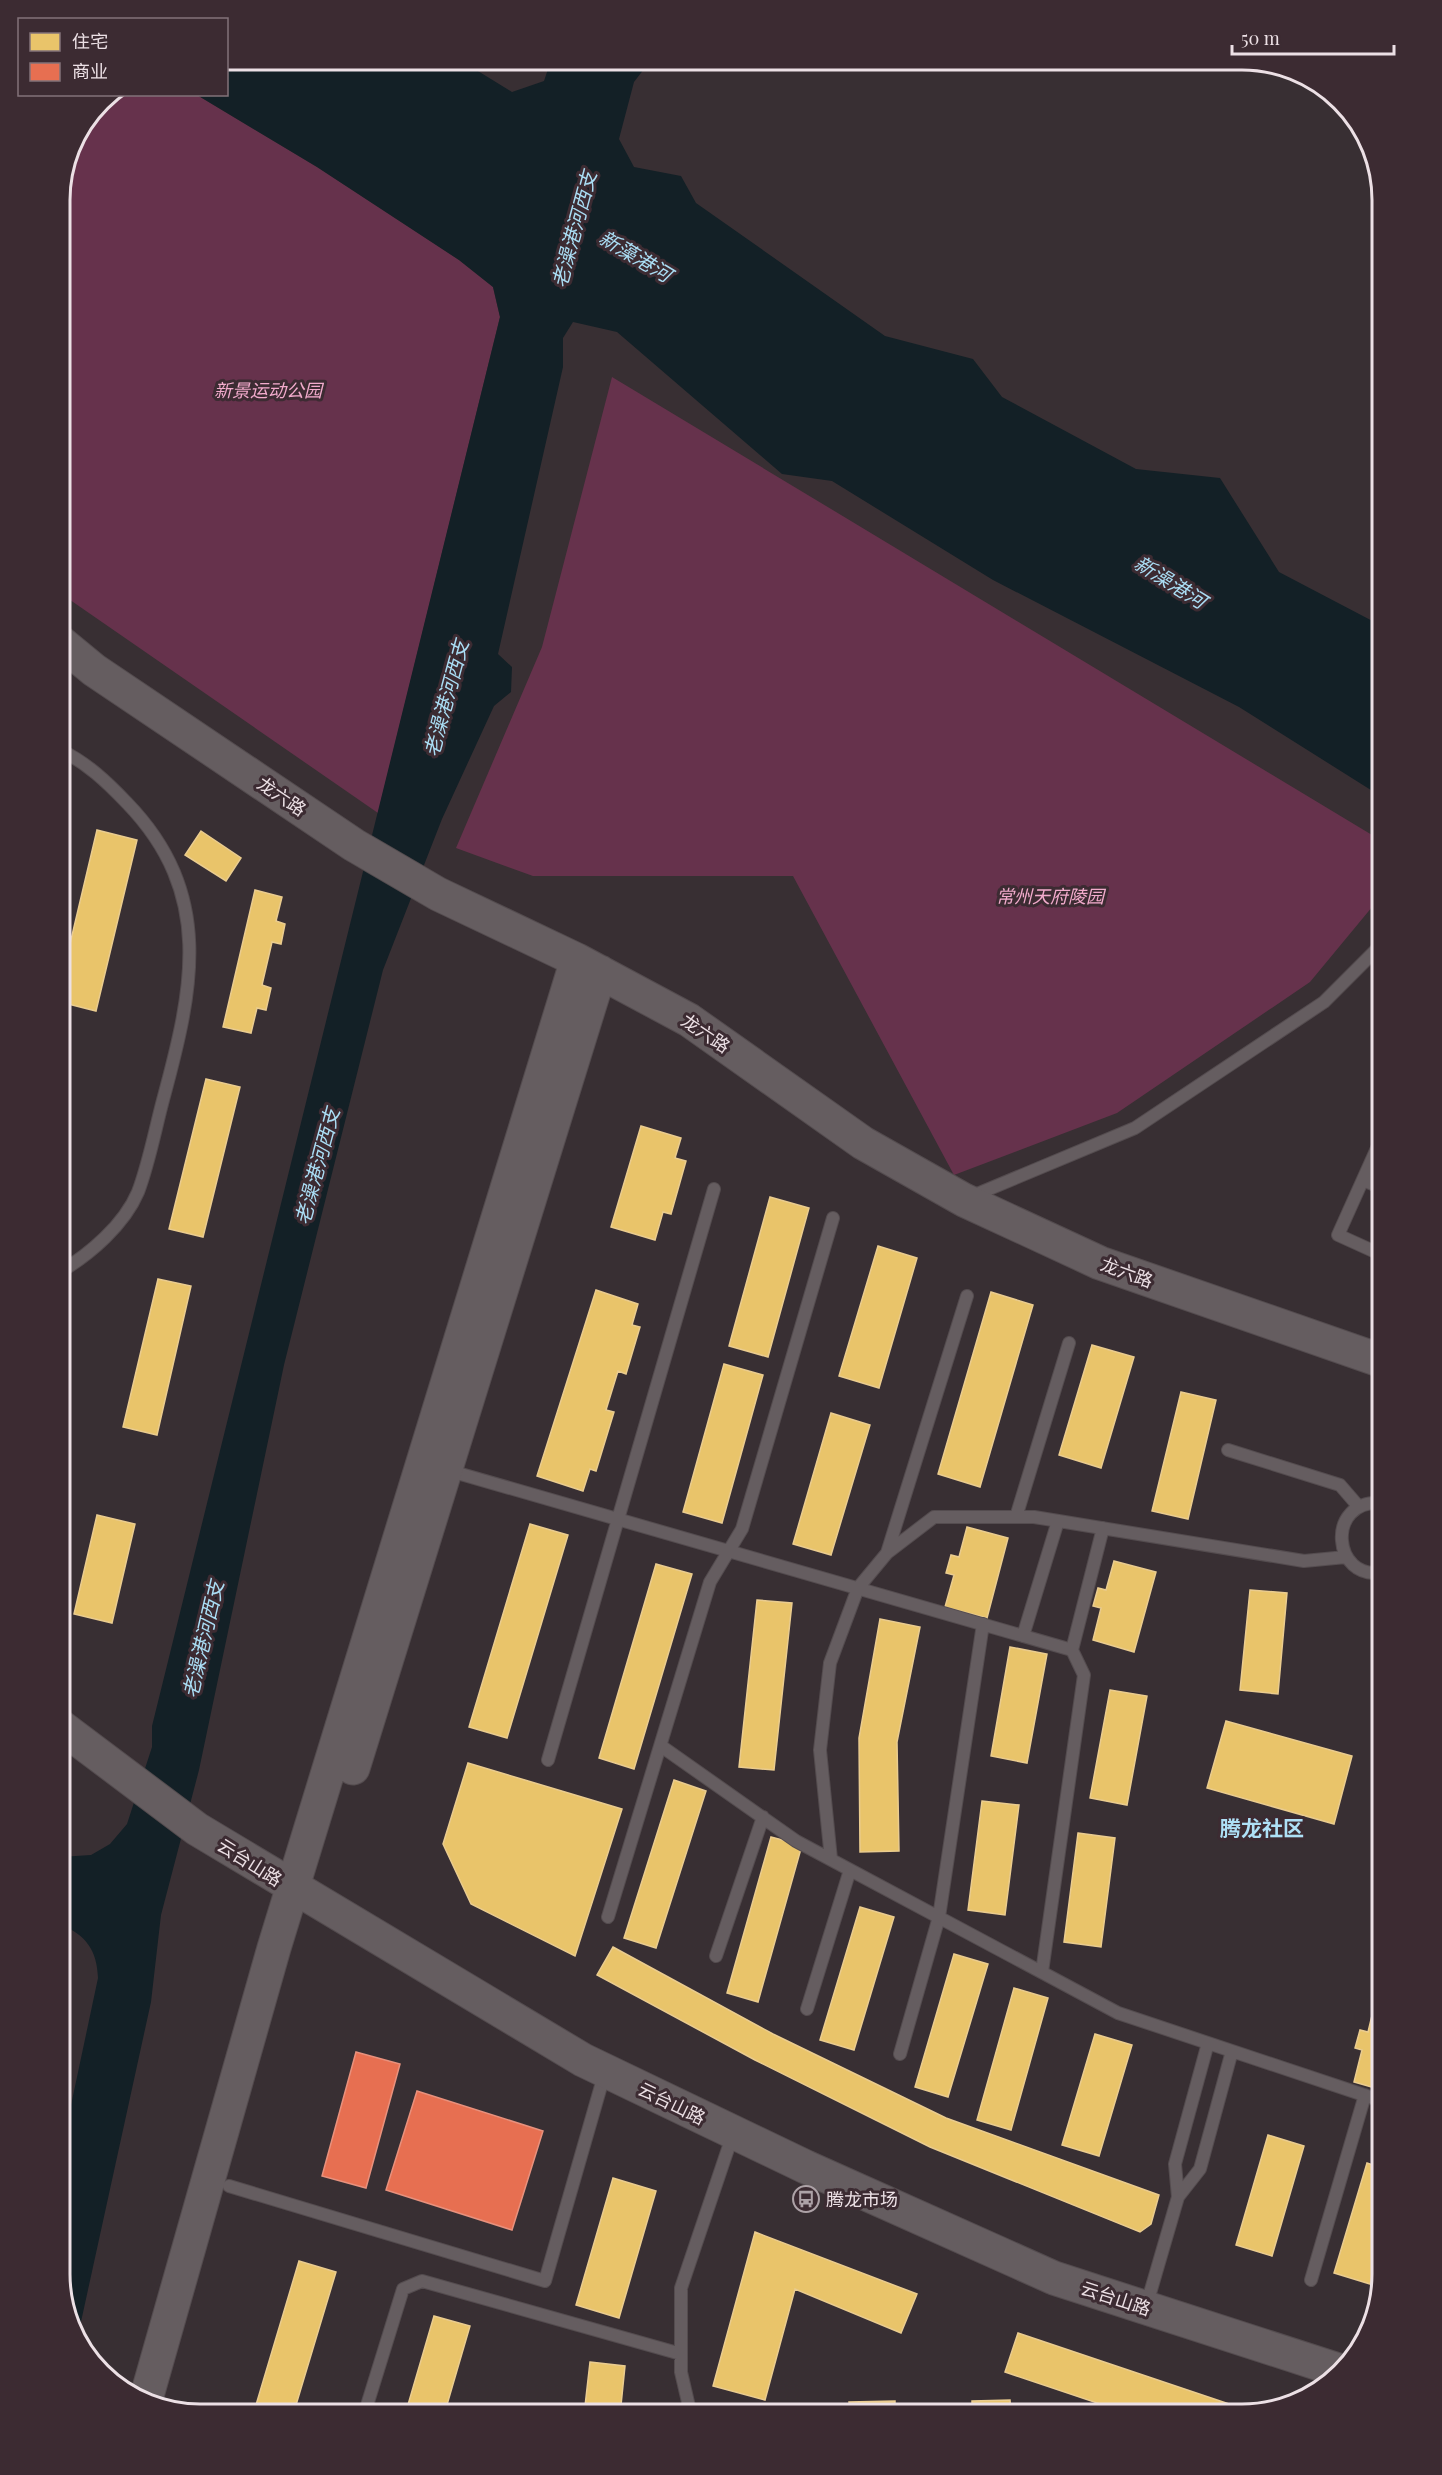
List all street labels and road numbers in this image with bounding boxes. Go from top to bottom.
street label: 龙六路 [253,771,311,821]
street label: 龙六路 [677,1008,735,1058]
street label: 龙六路 [1098,1251,1156,1293]
street label: 云台山路 [213,1833,287,1891]
street label: 云台山路 [634,2076,710,2130]
street label: 云台山路 [1078,2275,1154,2321]

